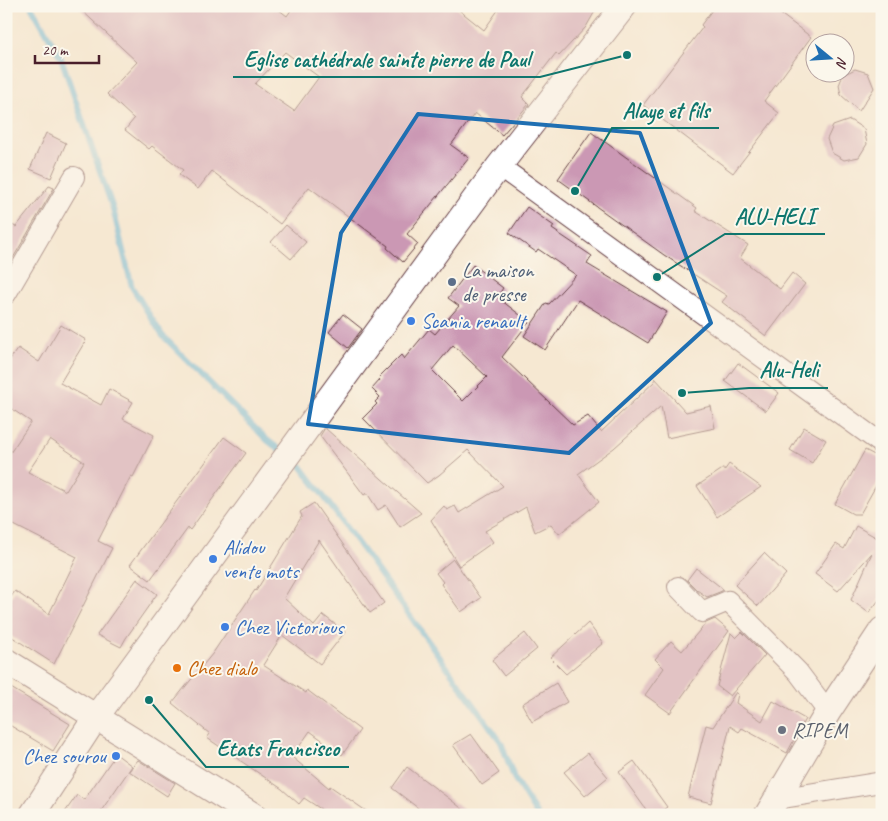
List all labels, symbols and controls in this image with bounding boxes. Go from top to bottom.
scale bar [35,32,99,64]
north arrow [806,32,856,82]
callout: Eglise cathédrale sainte pierre de Paul [233,40,540,77]
text: 20 m [42,41,69,60]
text: Eglise cathédrale sainte pierre de Paul [244,46,534,74]
text: N [832,55,851,71]
callout: Alaye et fils [612,91,719,128]
text: Alaye et fils [623,97,712,125]
callout: ALU-HELI [725,197,825,234]
text: ALU-HELI [735,203,820,231]
place label: La maison de presse [462,257,535,307]
marker: La maison de presse [446,276,458,288]
place label: Scania renault [421,308,528,334]
marker: Scania renault [405,315,417,327]
callout: Alu-Heli [749,351,828,388]
text: Alu-Heli [760,356,821,384]
place label: Alidou vente mots [223,534,300,584]
marker: Alidou vente mots [207,553,219,565]
place label: Chez Victorious [235,614,345,640]
marker: Chez Victorious [219,621,231,633]
place label: Chez dialo [187,655,259,681]
marker: Chez dialo [171,662,183,674]
place label: RIPEM [792,717,848,743]
marker: RIPEM [776,724,788,736]
callout: Etats Francisco [206,730,349,767]
text: Etats Francisco [217,735,341,763]
place label: Chez sourou [23,743,107,769]
marker: Chez sourou [110,750,122,762]

